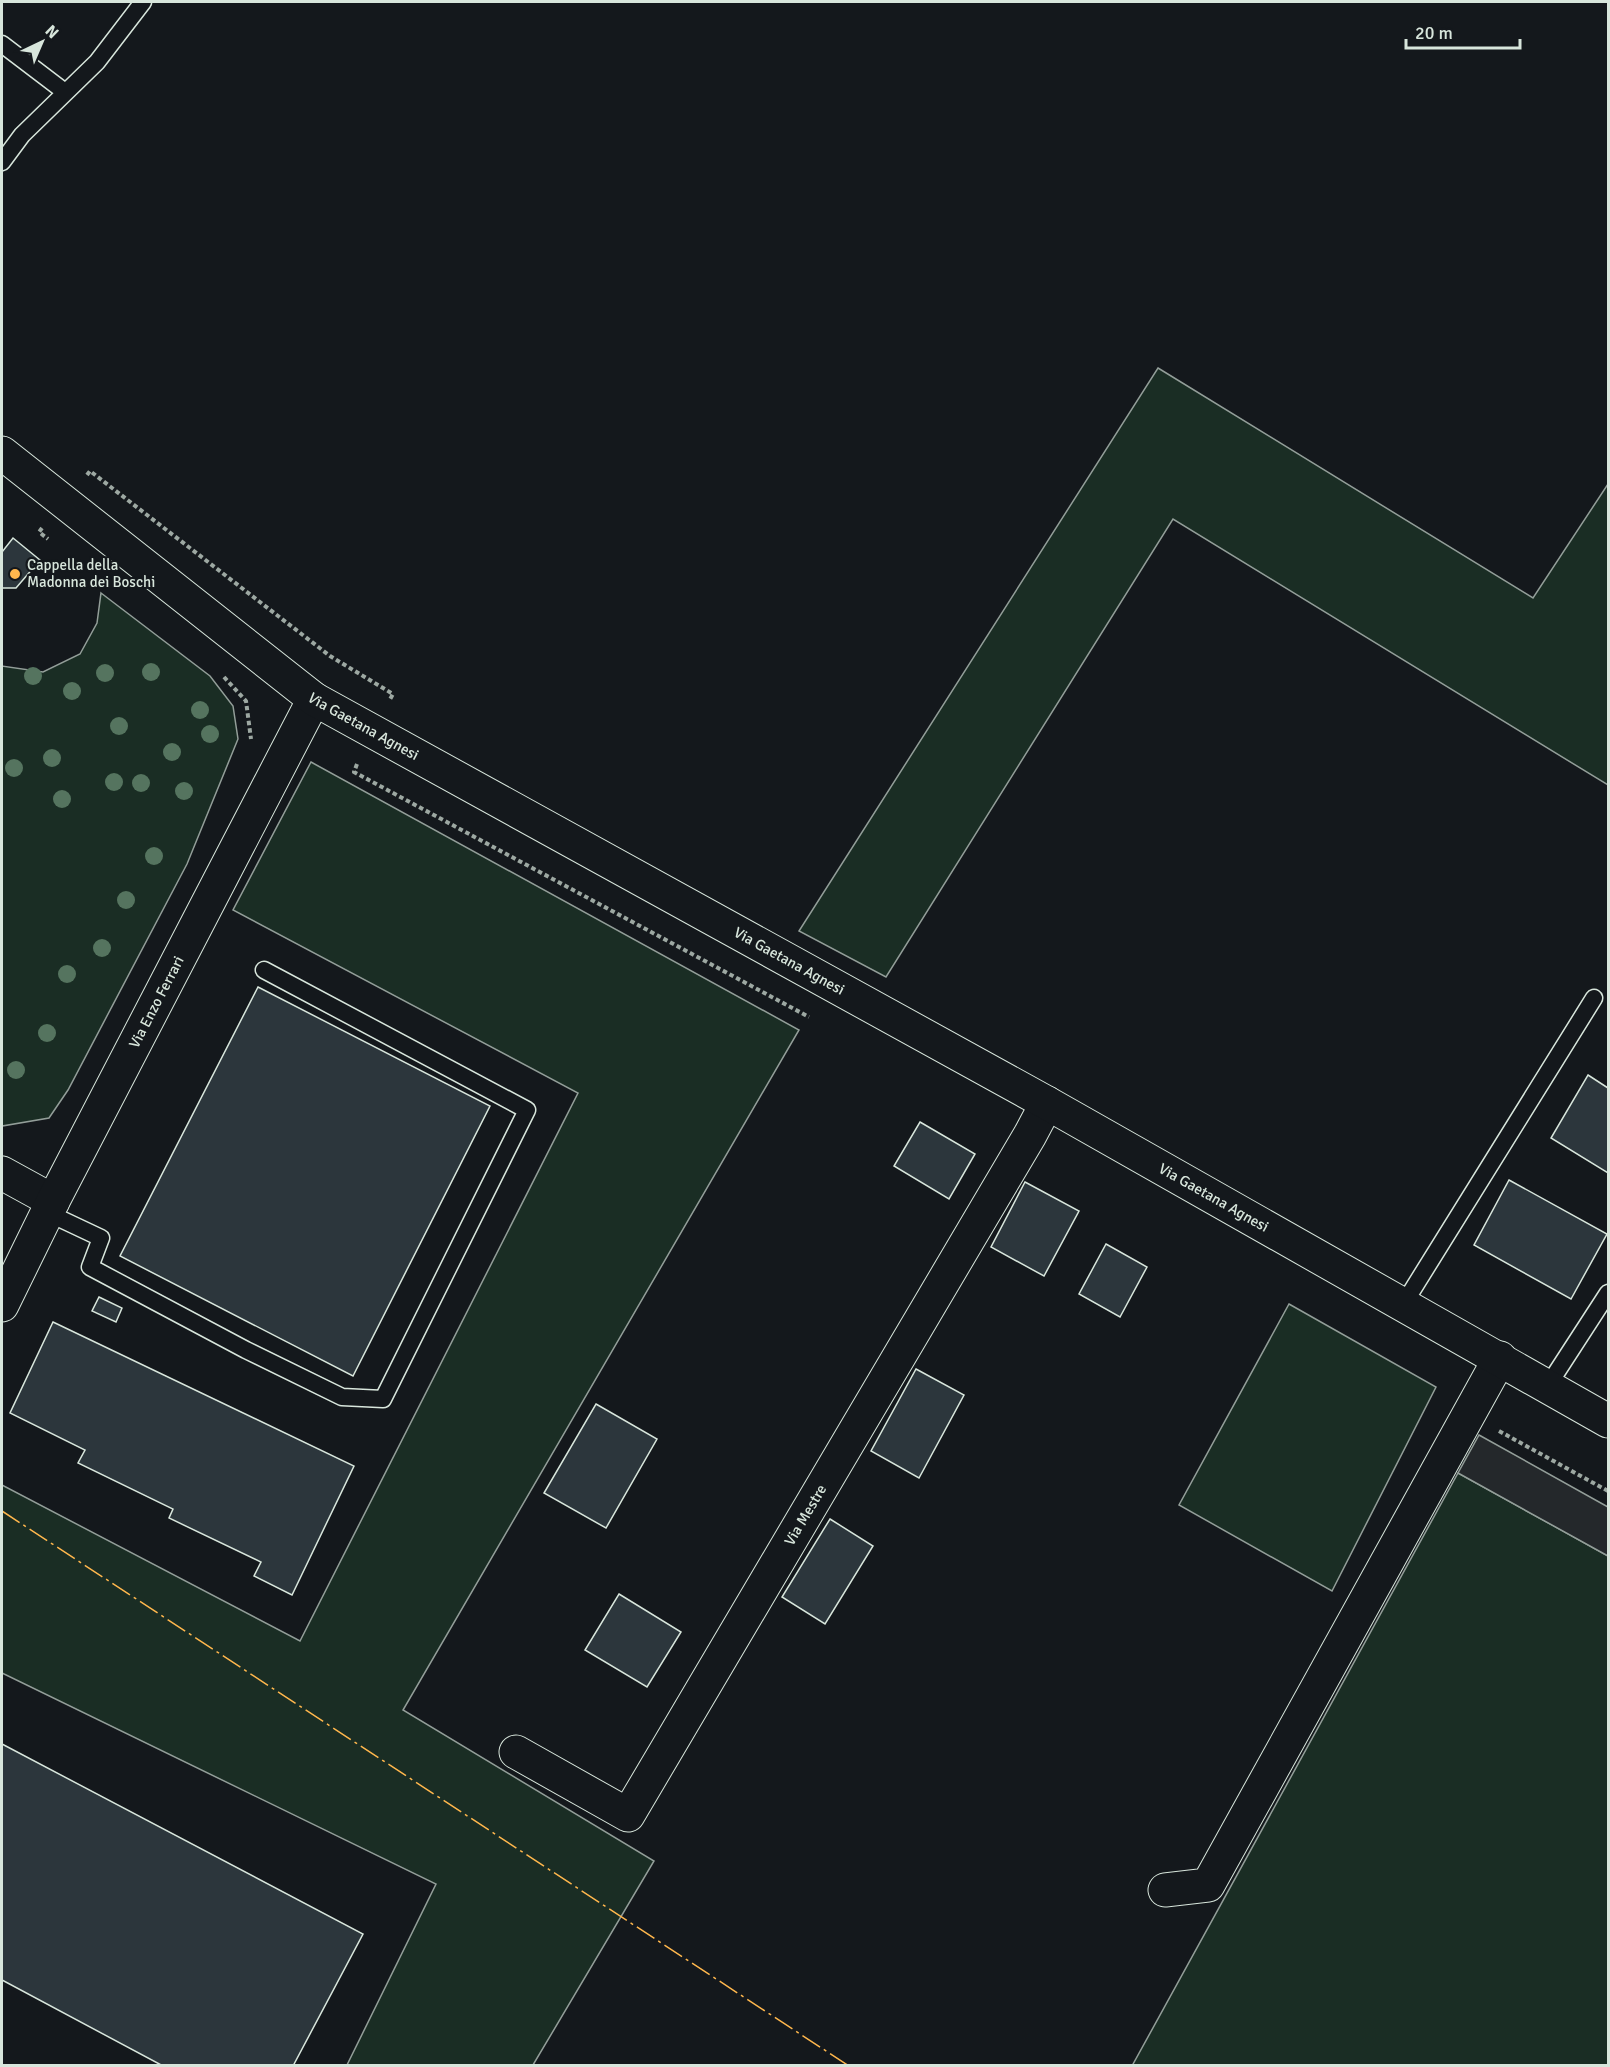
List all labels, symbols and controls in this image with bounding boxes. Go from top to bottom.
north arrow [12,12,72,72]
scale bar [1406,12,1520,50]
text: N [41,21,63,43]
text: 20 m [1415,22,1453,44]
place label: Cappella della Madonna dei Boschi [27,556,155,591]
marker: Cappella della Madonna dei Boschi [8,567,22,581]
street label: Via Gaetana Agnesi [304,689,422,764]
street label: Via Gaetana Agnesi [731,923,848,999]
street label: Via Enzo Ferrari [125,953,188,1051]
street label: Via Gaetana Agnesi [1156,1159,1272,1236]
street label: Via Mestre [780,1481,830,1549]

